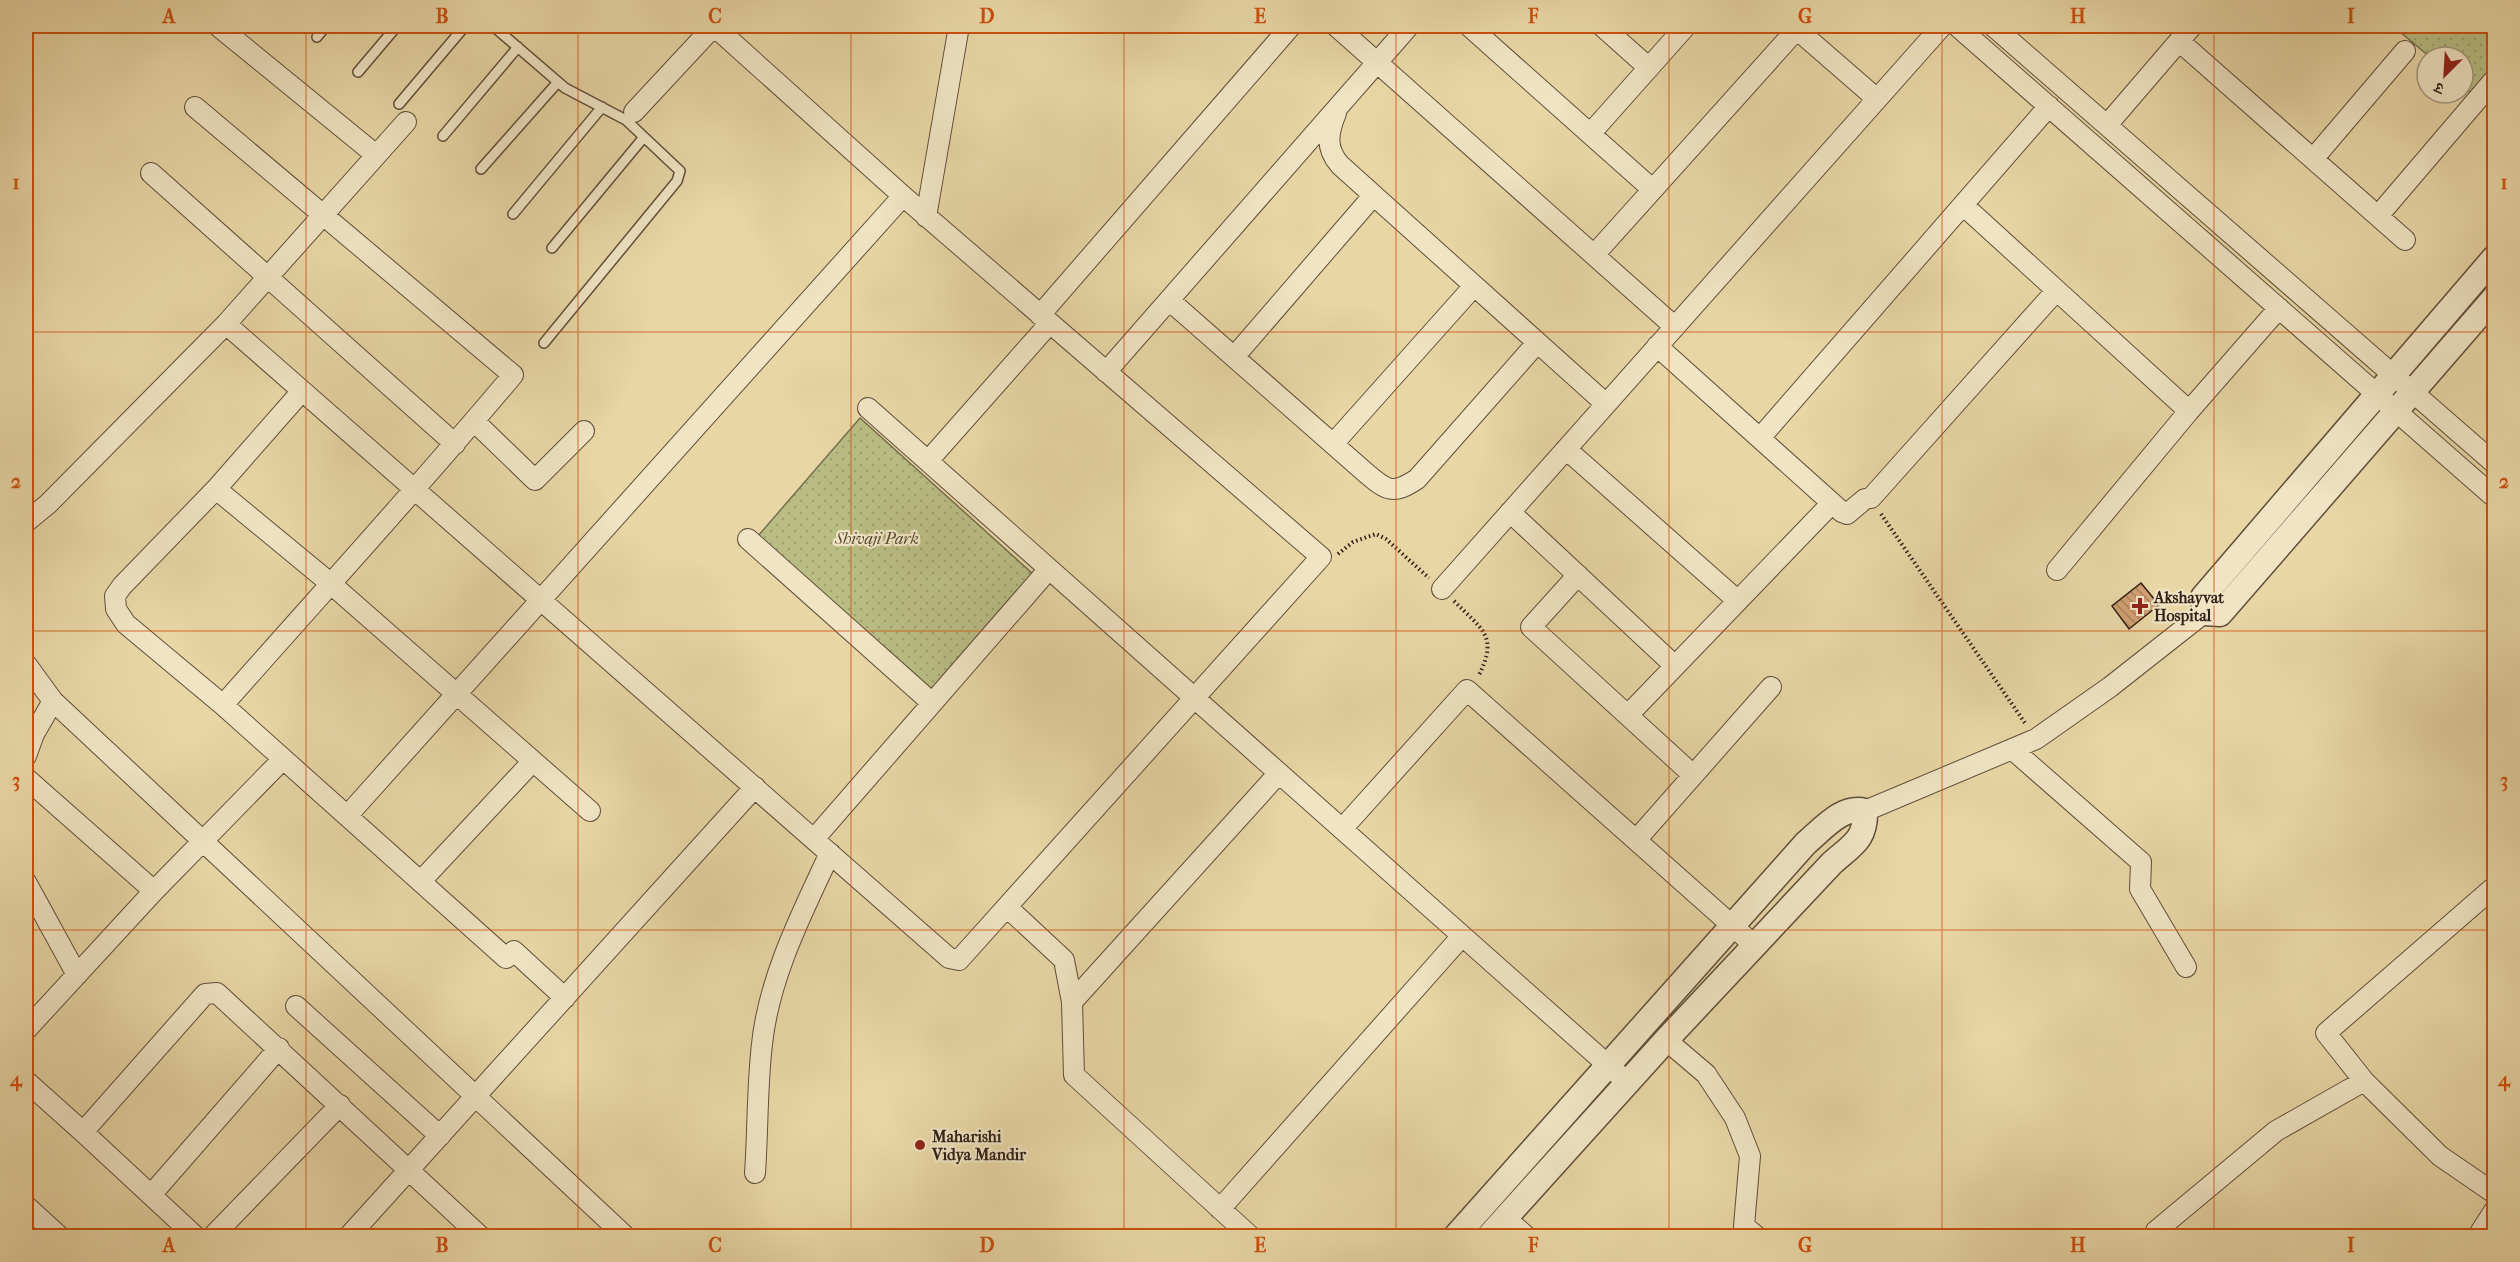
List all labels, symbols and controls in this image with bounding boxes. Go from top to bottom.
text: A [161,5,177,28]
text: B [435,5,449,28]
text: C [708,5,722,28]
text: D [979,5,995,28]
text: E [1254,5,1266,28]
text: F [1527,5,1539,28]
text: G [1798,5,1812,28]
text: H [2070,5,2086,28]
text: I [2347,5,2355,28]
north arrow [2415,45,2475,105]
text: उ [2430,77,2448,99]
text: 1 [12,171,20,194]
text: 1 [2500,171,2508,194]
text: 2 [11,470,21,493]
text: 2 [2499,470,2509,493]
park label: Shivaji Park [834,529,919,548]
place label: Akshayvat Hospital [2153,588,2224,626]
marker: Akshayvat Hospital [2131,597,2149,615]
text: 3 [12,769,20,792]
text: 3 [2500,769,2508,792]
text: 4 [9,1068,23,1092]
text: 4 [2497,1068,2511,1092]
place label: Maharishi Vidya Mandir [931,1127,1027,1165]
marker: Maharishi Vidya Mandir [913,1138,927,1152]
text: A [161,1234,177,1257]
text: B [435,1234,449,1257]
text: C [708,1234,722,1257]
text: D [979,1234,995,1257]
text: E [1254,1234,1266,1257]
text: F [1527,1234,1539,1257]
text: G [1798,1234,1812,1257]
text: H [2070,1234,2086,1257]
text: I [2347,1234,2355,1257]

